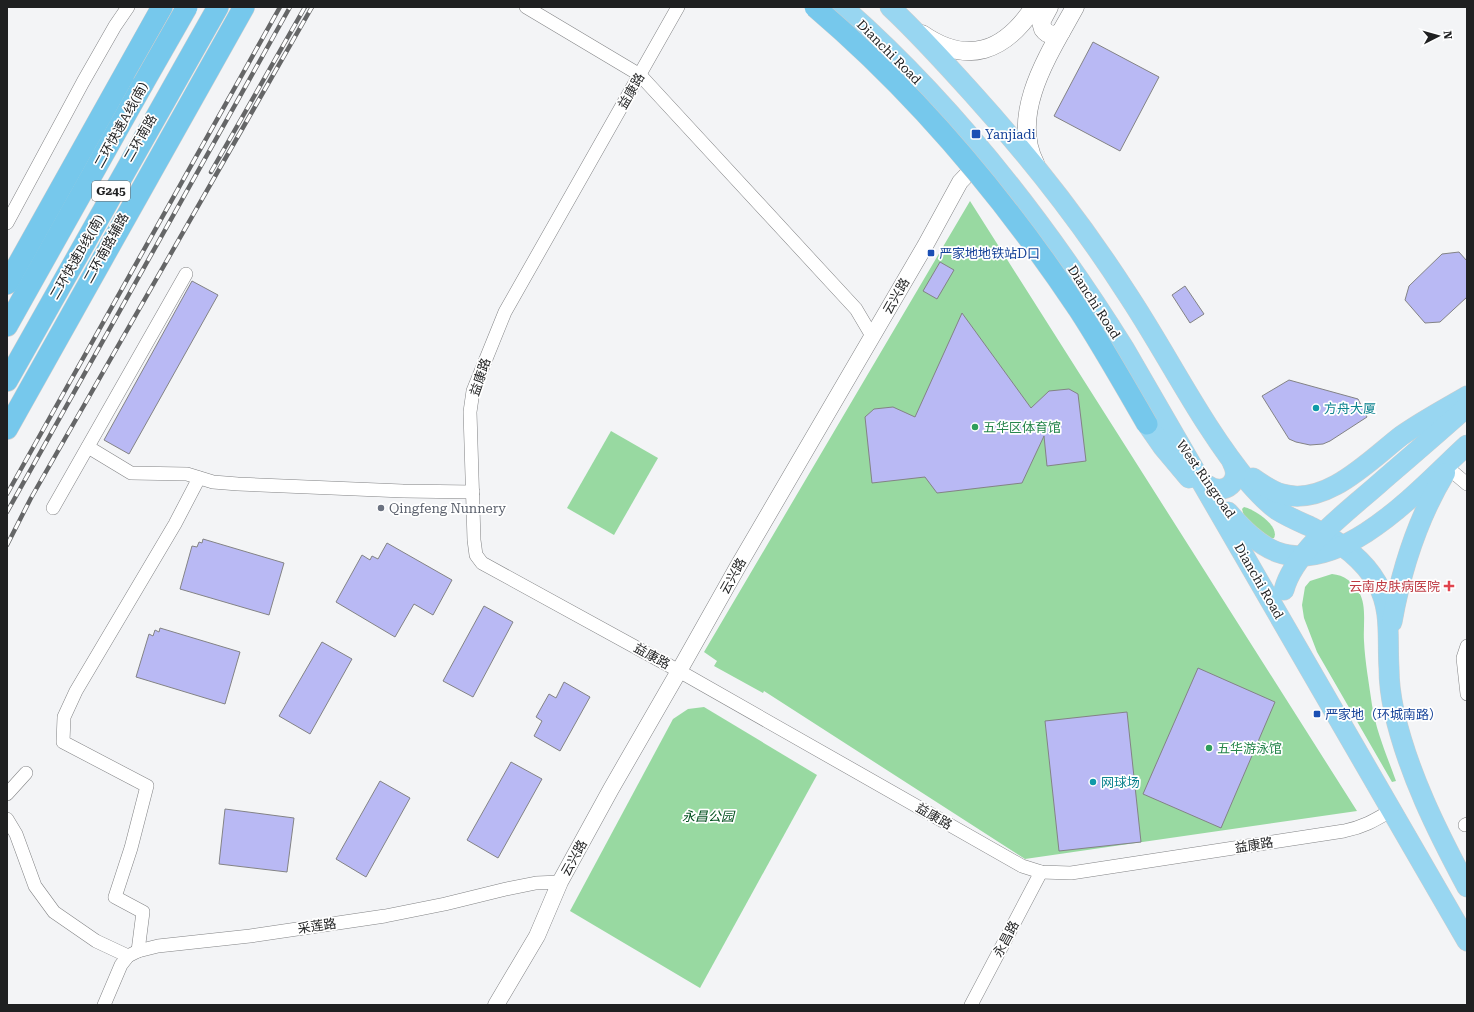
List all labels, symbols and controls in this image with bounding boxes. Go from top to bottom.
north arrow [1418,16,1458,56]
street label: Dianchi Road [854,17,925,88]
text: N [1441,30,1454,40]
street label: 益康路 [615,70,647,112]
street label: 二环快速A线(南) [91,80,151,170]
street label: 二环南路 [121,112,159,164]
place label: Yanjiadi [985,127,1036,142]
marker: Yanjiadi [970,128,982,140]
road number: G245 [92,181,130,201]
street label: 二环南路辅路 [81,210,131,286]
street label: 二环快速B线(南) [47,212,107,302]
place label: 严家地地铁站D口 [939,246,1040,261]
marker: 严家地地铁站D口 [926,248,936,258]
street label: Dianchi Road [1065,262,1124,342]
street label: 云兴路 [880,275,912,317]
street label: 益康路 [467,356,493,398]
place label: 方舟大厦 [1324,401,1376,416]
marker: 方舟大厦 [1311,403,1321,413]
place label: 五华区体育馆 [983,420,1061,435]
marker: 五华区体育馆 [970,422,980,432]
street label: West Ringroad [1174,437,1239,521]
place label: Qingfeng Nunnery [389,501,506,516]
marker: Qingfeng Nunnery [376,503,386,513]
street label: Dianchi Road [1231,541,1287,622]
street label: 云兴路 [717,555,749,597]
place label: 云南皮肤病医院 [1349,579,1440,594]
marker: 云南皮肤病医院 [1443,580,1455,592]
street label: 益康路 [631,640,673,672]
place label: 严家地（环城南路） [1325,707,1442,722]
marker: 严家地（环城南路） [1312,709,1322,719]
place label: 五华游泳馆 [1217,741,1282,756]
marker: 五华游泳馆 [1204,743,1214,753]
place label: 网球场 [1101,775,1140,790]
marker: 网球场 [1088,777,1098,787]
street label: 益康路 [913,800,955,832]
park label: 永昌公园 [682,809,736,824]
street label: 益康路 [1234,835,1274,855]
street label: 云兴路 [558,837,590,879]
street label: 采莲路 [297,916,337,936]
street label: 永昌路 [990,918,1022,960]

